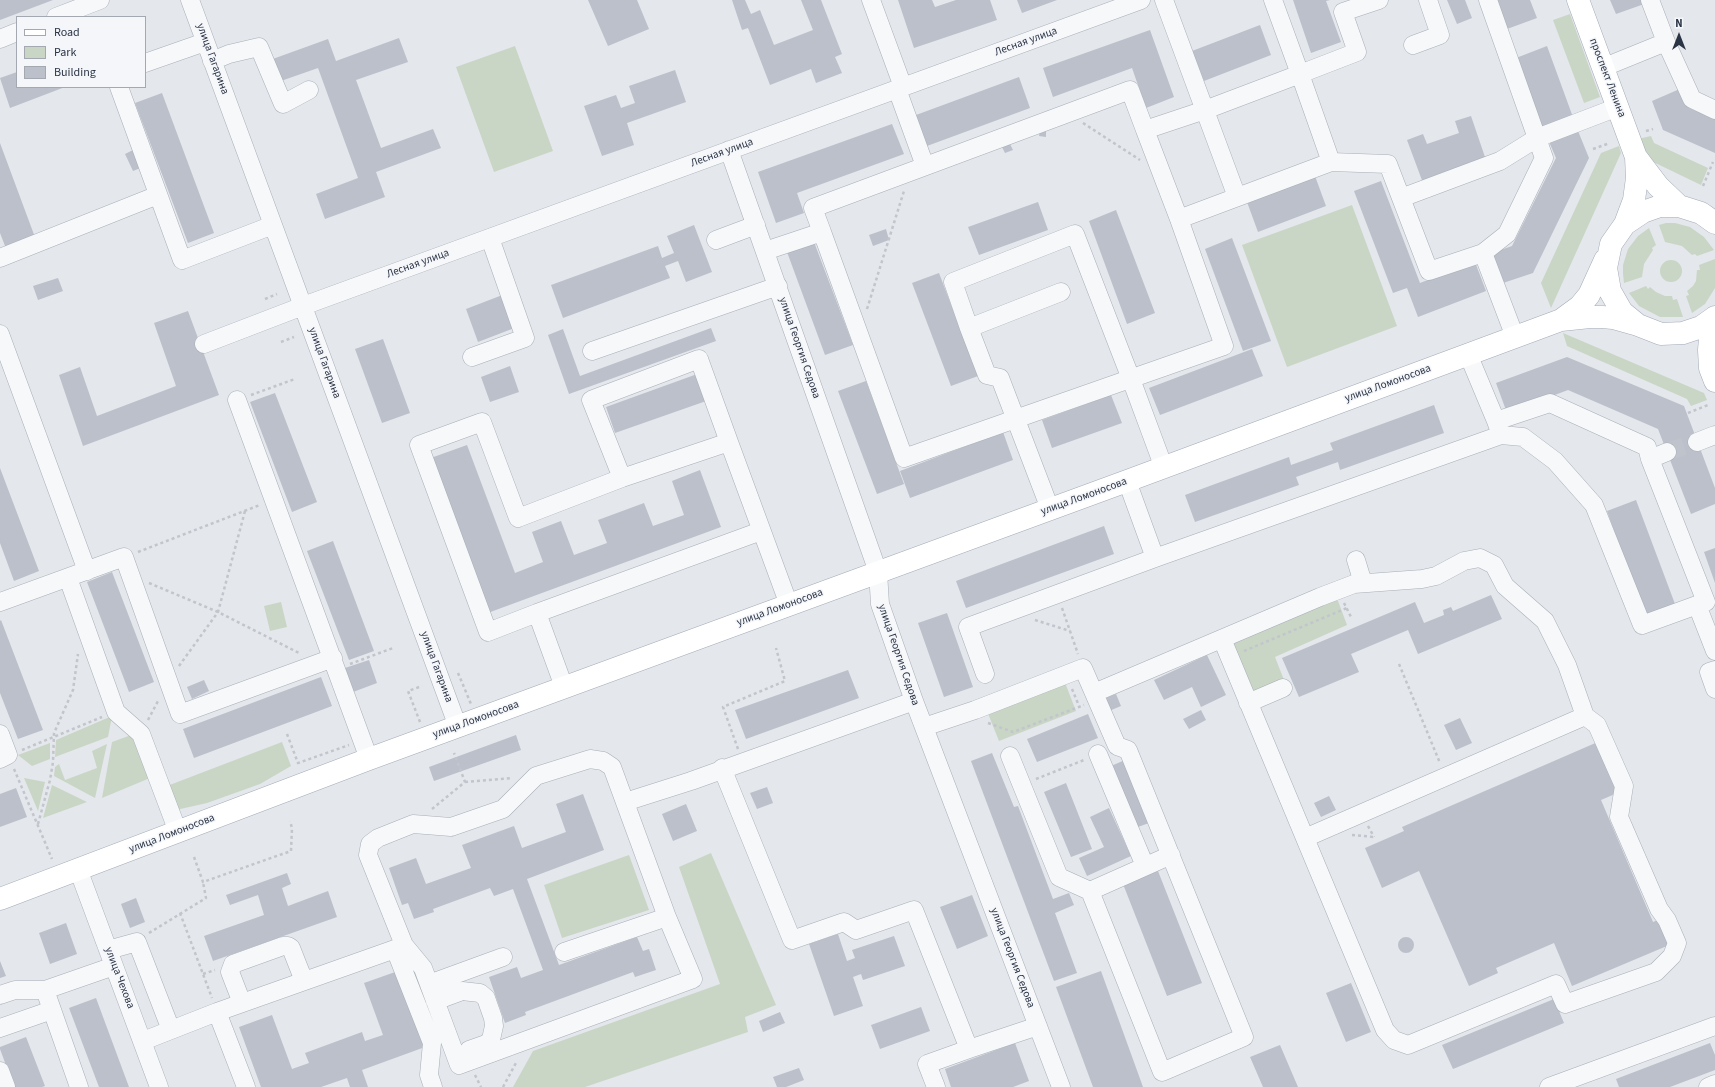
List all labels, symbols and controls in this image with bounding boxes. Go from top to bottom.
legend [16,16,146,88]
north arrow [1659,16,1699,56]
text: N [1675,16,1683,31]
street label: улица Гагарина [193,22,231,96]
text: Road [54,24,80,41]
street label: Лесная улица [993,25,1059,59]
street label: проспект Ленина [1586,37,1628,119]
text: Park [54,44,76,61]
text: Building [54,64,96,81]
street label: Лесная улица [689,136,755,170]
street label: Лесная улица [385,247,451,281]
street label: улица Георгия Седова [775,296,823,400]
street label: улица Гагарина [305,326,343,400]
street label: улица Ломоносова [1343,362,1433,406]
street label: улица Ломоносова [1039,475,1129,519]
street label: улица Ломоносова [735,586,825,630]
street label: улица Георгия Седова [874,603,922,707]
street label: улица Гагарина [417,630,455,704]
street label: улица Ломоносова [431,698,521,742]
street label: улица Ломоносова [127,812,217,856]
street label: улица Георгия Седова [987,906,1037,1010]
street label: улица Чехова [101,945,137,1011]

